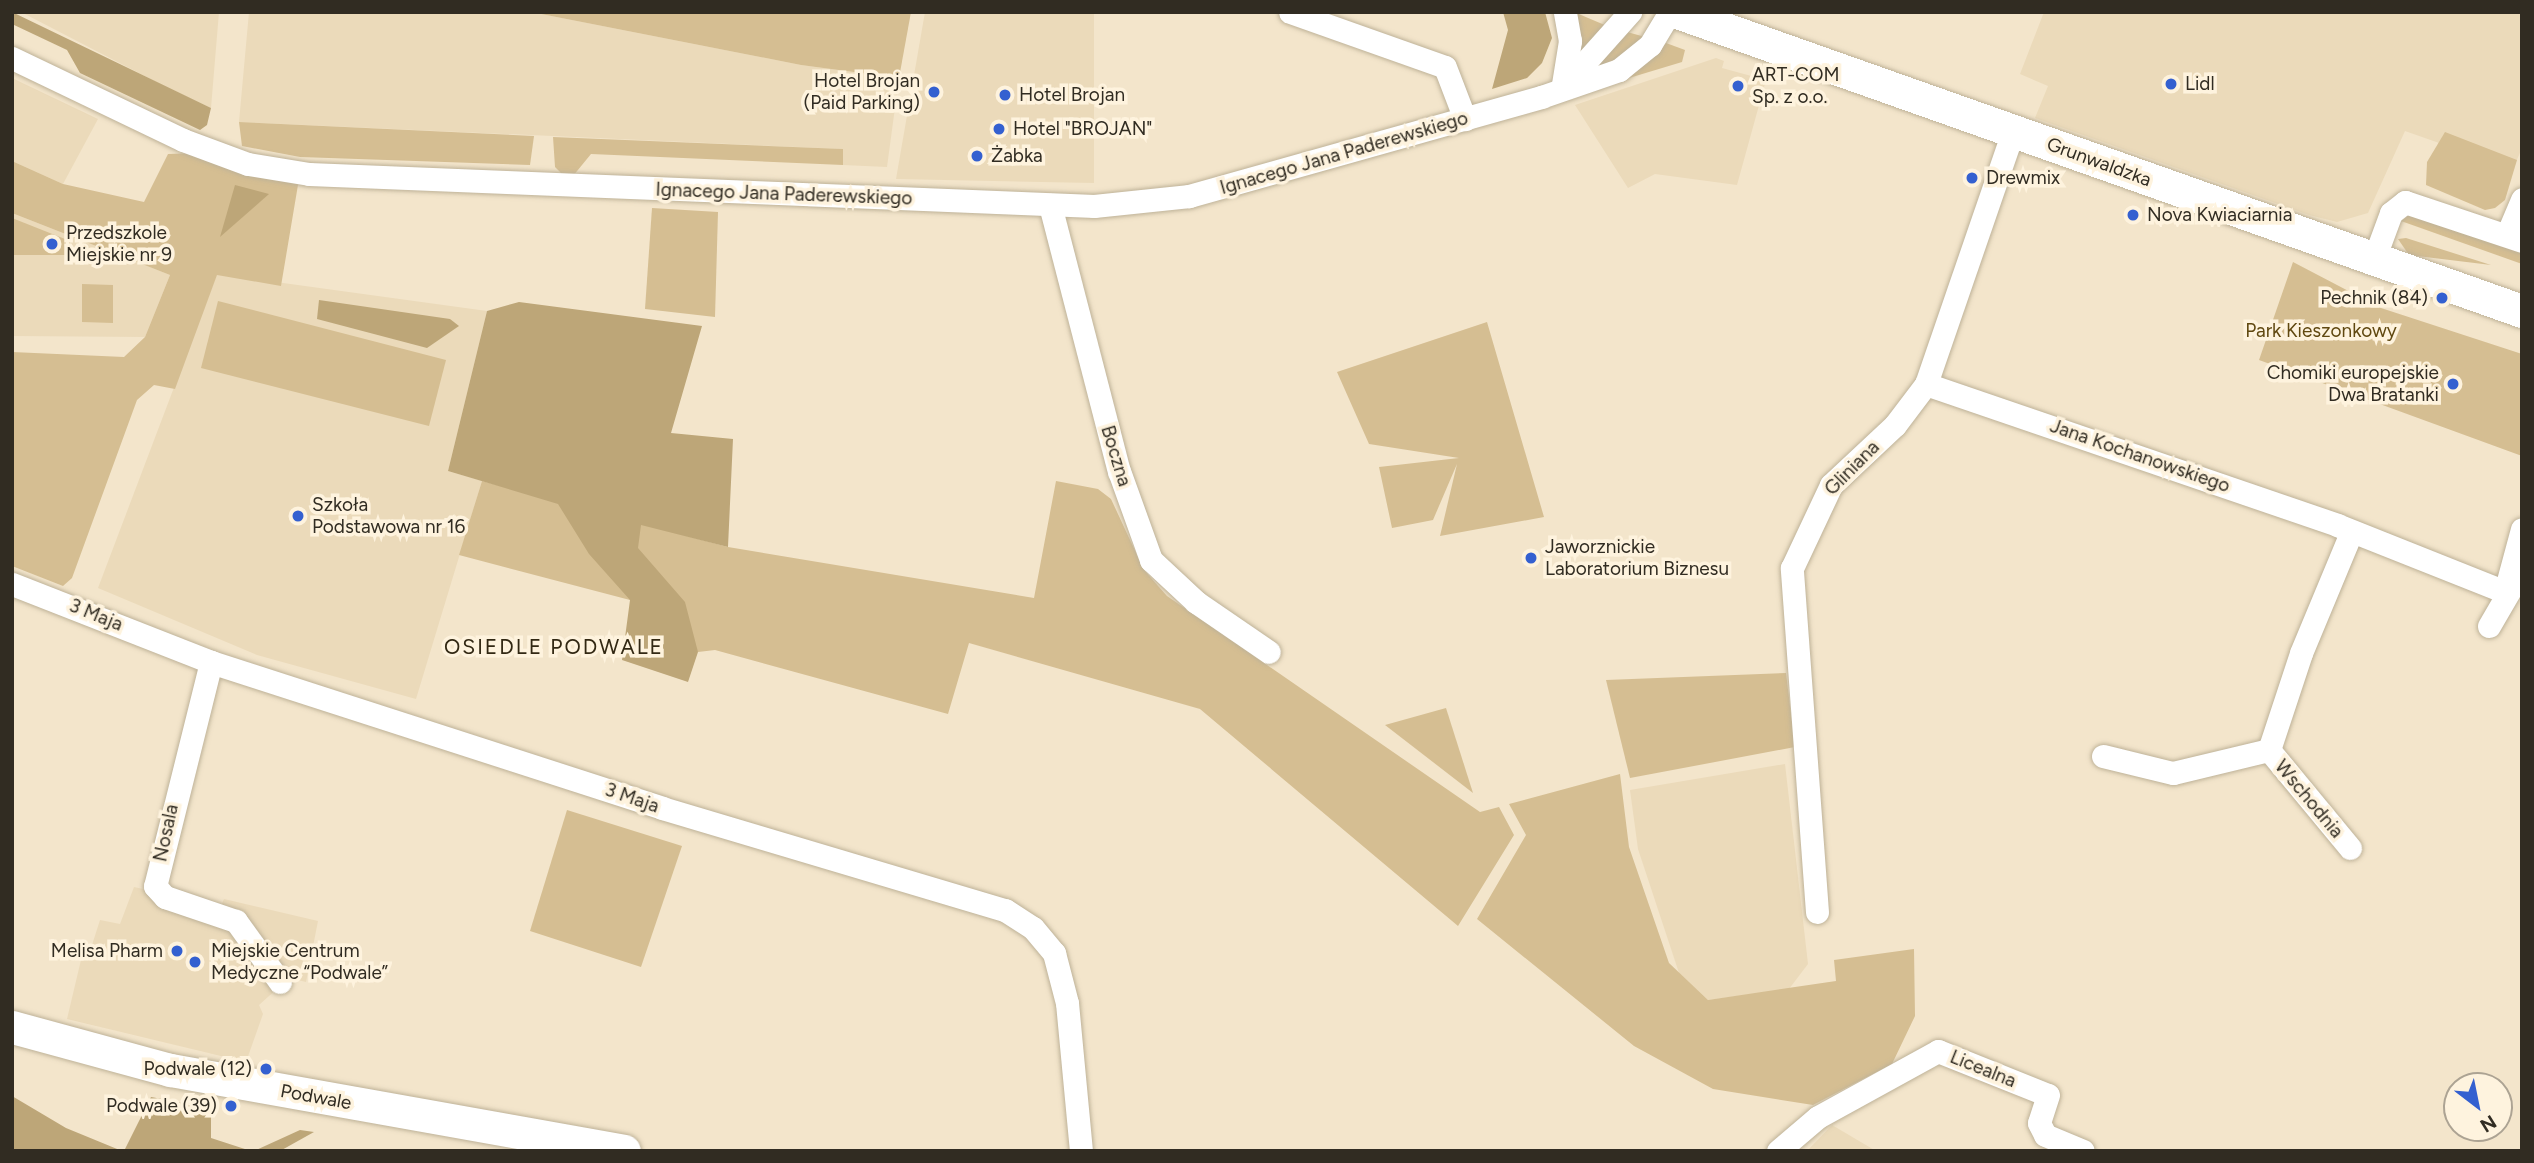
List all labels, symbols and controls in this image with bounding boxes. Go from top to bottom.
place label: ART-COM Sp. z o.o. [1752,64,1840,108]
place label: Hotel Brojan (Paid Parking) [804,70,920,114]
place label: Lidl [2185,73,2215,95]
marker: Lidl [2163,76,2179,92]
marker: ART-COM Sp. z o.o. [1730,78,1746,94]
marker: Hotel Brojan (Paid Parking) [926,84,942,100]
place label: Hotel Brojan [1019,84,1125,106]
marker: Hotel Brojan [997,87,1013,103]
street label: Ignacego Jana Paderewskiego [1217,107,1471,199]
place label: Hotel "BROJAN" [1013,118,1152,140]
marker: Hotel "BROJAN" [991,121,1007,137]
street label: Grunwaldzka [2044,133,2154,191]
place label: Żabka [991,145,1043,167]
marker: Żabka [969,148,985,164]
place label: Drewmix [1986,167,2060,189]
marker: Drewmix [1964,170,1980,186]
street label: Ignacego Jana Paderewskiego [655,178,913,210]
place label: Nova Kwiaciarnia [2147,204,2292,226]
marker: Nova Kwiaciarnia [2125,207,2141,223]
place label: Przedszkole Miejskie nr 9 [66,222,172,266]
marker: Przedszkole Miejskie nr 9 [44,236,60,252]
place label: Pechnik (84) [2320,287,2428,309]
marker: Pechnik (84) [2434,290,2450,306]
park label: Park Kieszonkowy [2245,320,2397,342]
place label: Chomiki europejskie Dwa Bratanki [2267,362,2439,406]
marker: Chomiki europejskie Dwa Bratanki [2445,376,2461,392]
street label: Jana Kochanowskiego [2047,414,2233,498]
street label: Boczna [1096,423,1136,489]
street label: Gliniana [1820,436,1884,500]
place label: Szkoła Podstawowa nr 16 [312,494,465,538]
marker: Szkoła Podstawowa nr 16 [290,508,306,524]
place label: Jaworznickie Laboratorium Biznesu [1545,536,1729,580]
marker: Jaworznickie Laboratorium Biznesu [1523,550,1539,566]
street label: 3 Maja [66,594,126,636]
district label: OSIEDLE PODWALE [446,634,662,660]
street label: Wschodnia [2270,755,2348,843]
street label: 3 Maja [602,778,662,818]
street label: Nosala [149,802,183,864]
place label: Melisa Pharm [51,940,163,962]
place label: Miejskie Centrum Medyczne “Podwale” [211,940,388,984]
marker: Melisa Pharm [169,943,185,959]
marker: Miejskie Centrum Medyczne “Podwale” [185,952,205,972]
street label: Licealna [1947,1045,2019,1093]
place label: Podwale (12) [144,1058,252,1080]
marker: Podwale (12) [258,1061,274,1077]
north arrow [2443,1072,2513,1142]
street label: Podwale [279,1080,353,1114]
place label: Podwale (39) [106,1095,217,1117]
marker: Podwale (39) [223,1098,239,1114]
text: N [2476,1110,2501,1137]

